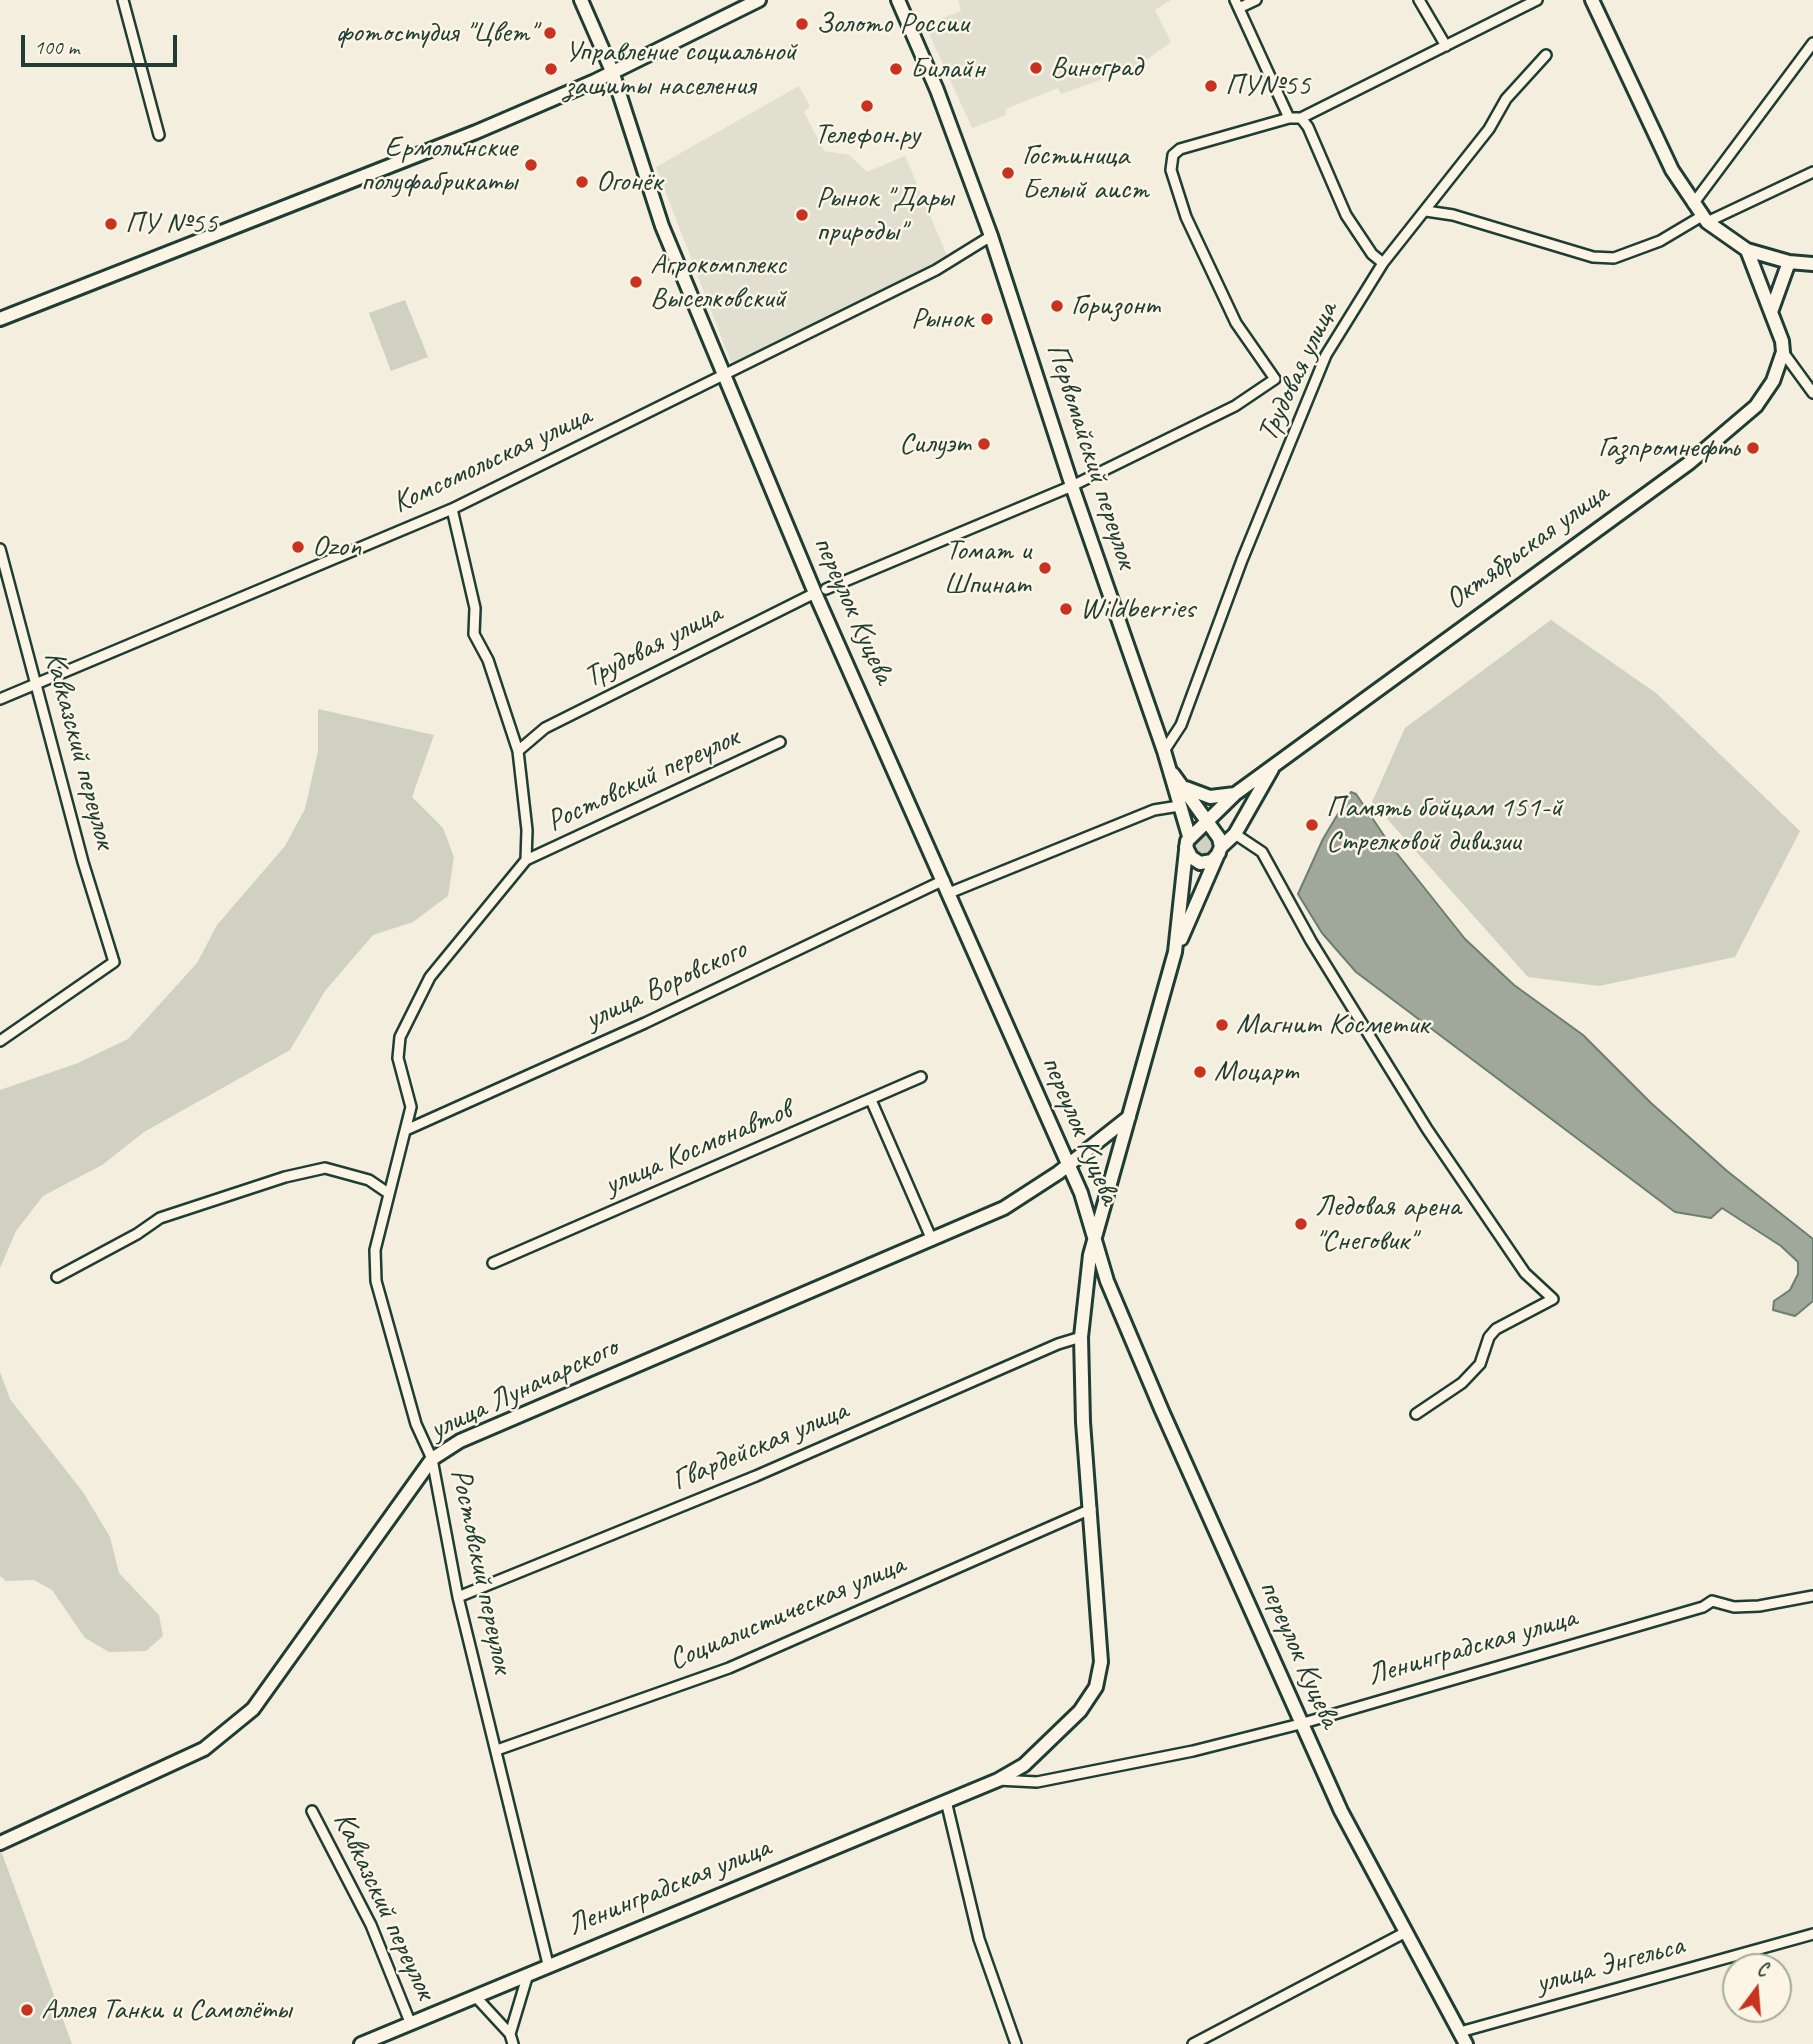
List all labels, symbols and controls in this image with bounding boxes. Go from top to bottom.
place label: Золото России [816,6,968,42]
place label: фотостудия "Цвет" [336,15,536,51]
marker: Золото России [794,16,810,32]
scale bar [24,21,180,65]
marker: фотостудия "Цвет" [542,25,558,41]
text: 100 m [34,34,79,60]
place label: Управление социальной защиты населения [565,34,797,104]
place label: Виноград [1050,50,1142,86]
place label: Билайн [910,51,985,87]
marker: Виноград [1028,60,1044,76]
marker: Управление социальной защиты населения [543,61,559,77]
marker: Билайн [888,61,904,77]
place label: ПУ№55 [1225,68,1310,104]
marker: ПУ№55 [1203,78,1219,94]
marker: Телефон.ру [859,98,875,114]
place label: Телефон.ру [814,117,920,153]
place label: Ермолинские полуфабрикаты [361,130,517,200]
place label: Гостиница Белый аист [1022,138,1148,208]
marker: Ермолинские полуфабрикаты [523,157,539,173]
place label: Огонёк [596,164,662,200]
marker: Гостиница Белый аист [1000,165,1016,181]
marker: Огонёк [574,174,590,190]
place label: Рынок "Дары природы" [816,180,953,250]
place label: ПУ №55 [125,206,217,242]
marker: Рынок "Дары природы" [794,207,810,223]
marker: ПУ №55 [103,216,119,232]
place label: Агрокомплекс Выселковский [650,247,786,318]
marker: Агрокомплекс Выселковский [628,274,644,290]
place label: Горизонт [1071,288,1159,324]
street label: Трудовая улица [1250,297,1346,447]
marker: Горизонт [1049,298,1065,314]
place label: Рынок [911,301,973,337]
marker: Рынок [979,311,995,327]
street label: Первомайский переулок [1038,339,1144,573]
street label: Комсомольская улица [387,398,597,522]
place label: Силуэт [899,426,970,462]
place label: Газпромнефть [1598,430,1739,466]
marker: Силуэт [976,436,992,452]
marker: Газпромнефть [1745,440,1761,456]
street label: Октябрьская улица [1438,476,1616,618]
place label: Ozon [312,529,361,565]
street label: переулок Куцева [804,531,902,689]
place label: Томат и Шпинат [943,533,1031,604]
marker: Ozon [290,539,306,555]
marker: Томат и Шпинат [1037,560,1053,576]
place label: Wildberries [1080,591,1195,627]
street label: Трудовая улица [578,596,728,696]
marker: Wildberries [1058,601,1074,617]
street label: Кавказский переулок [35,648,123,852]
street label: Ростовский переулок [541,720,745,840]
place label: Память бойцам 151-й Стрелковой дивизии [1326,790,1562,860]
marker: Память бойцам 151-й Стрелковой дивизии [1304,817,1320,833]
street label: улица Воровского [580,932,752,1038]
place label: Магнит Косметик [1236,1007,1429,1043]
marker: Магнит Косметик [1214,1017,1230,1033]
street label: переулок Куцева [1033,1050,1127,1210]
place label: Моцарт [1214,1054,1299,1090]
marker: Моцарт [1192,1064,1208,1080]
street label: улица Космонавтов [599,1092,797,1204]
place label: Ледовая арена "Снеговик" [1315,1189,1460,1260]
marker: Ледовая арена "Снеговик" [1293,1216,1309,1232]
street label: улица Луначарского [424,1330,624,1448]
street label: Гвардейская улица [667,1393,853,1499]
street label: Ростовский переулок [442,1466,520,1676]
street label: Социалистическая улица [664,1547,910,1679]
street label: переулок Куцева [1250,1575,1348,1733]
street label: Ленинградская улица [1363,1600,1581,1694]
street label: Кавказский переулок [325,1807,443,2005]
street label: Ленинградская улица [562,1830,776,1944]
street label: улица Энгельса [1532,1928,1688,2002]
north arrow [1722,1953,1792,2023]
text: С [1754,1957,1770,1983]
place label: Аллея Танки и Самолёты [41,1992,291,2028]
marker: Аллея Танки и Самолёты [19,2002,35,2018]

